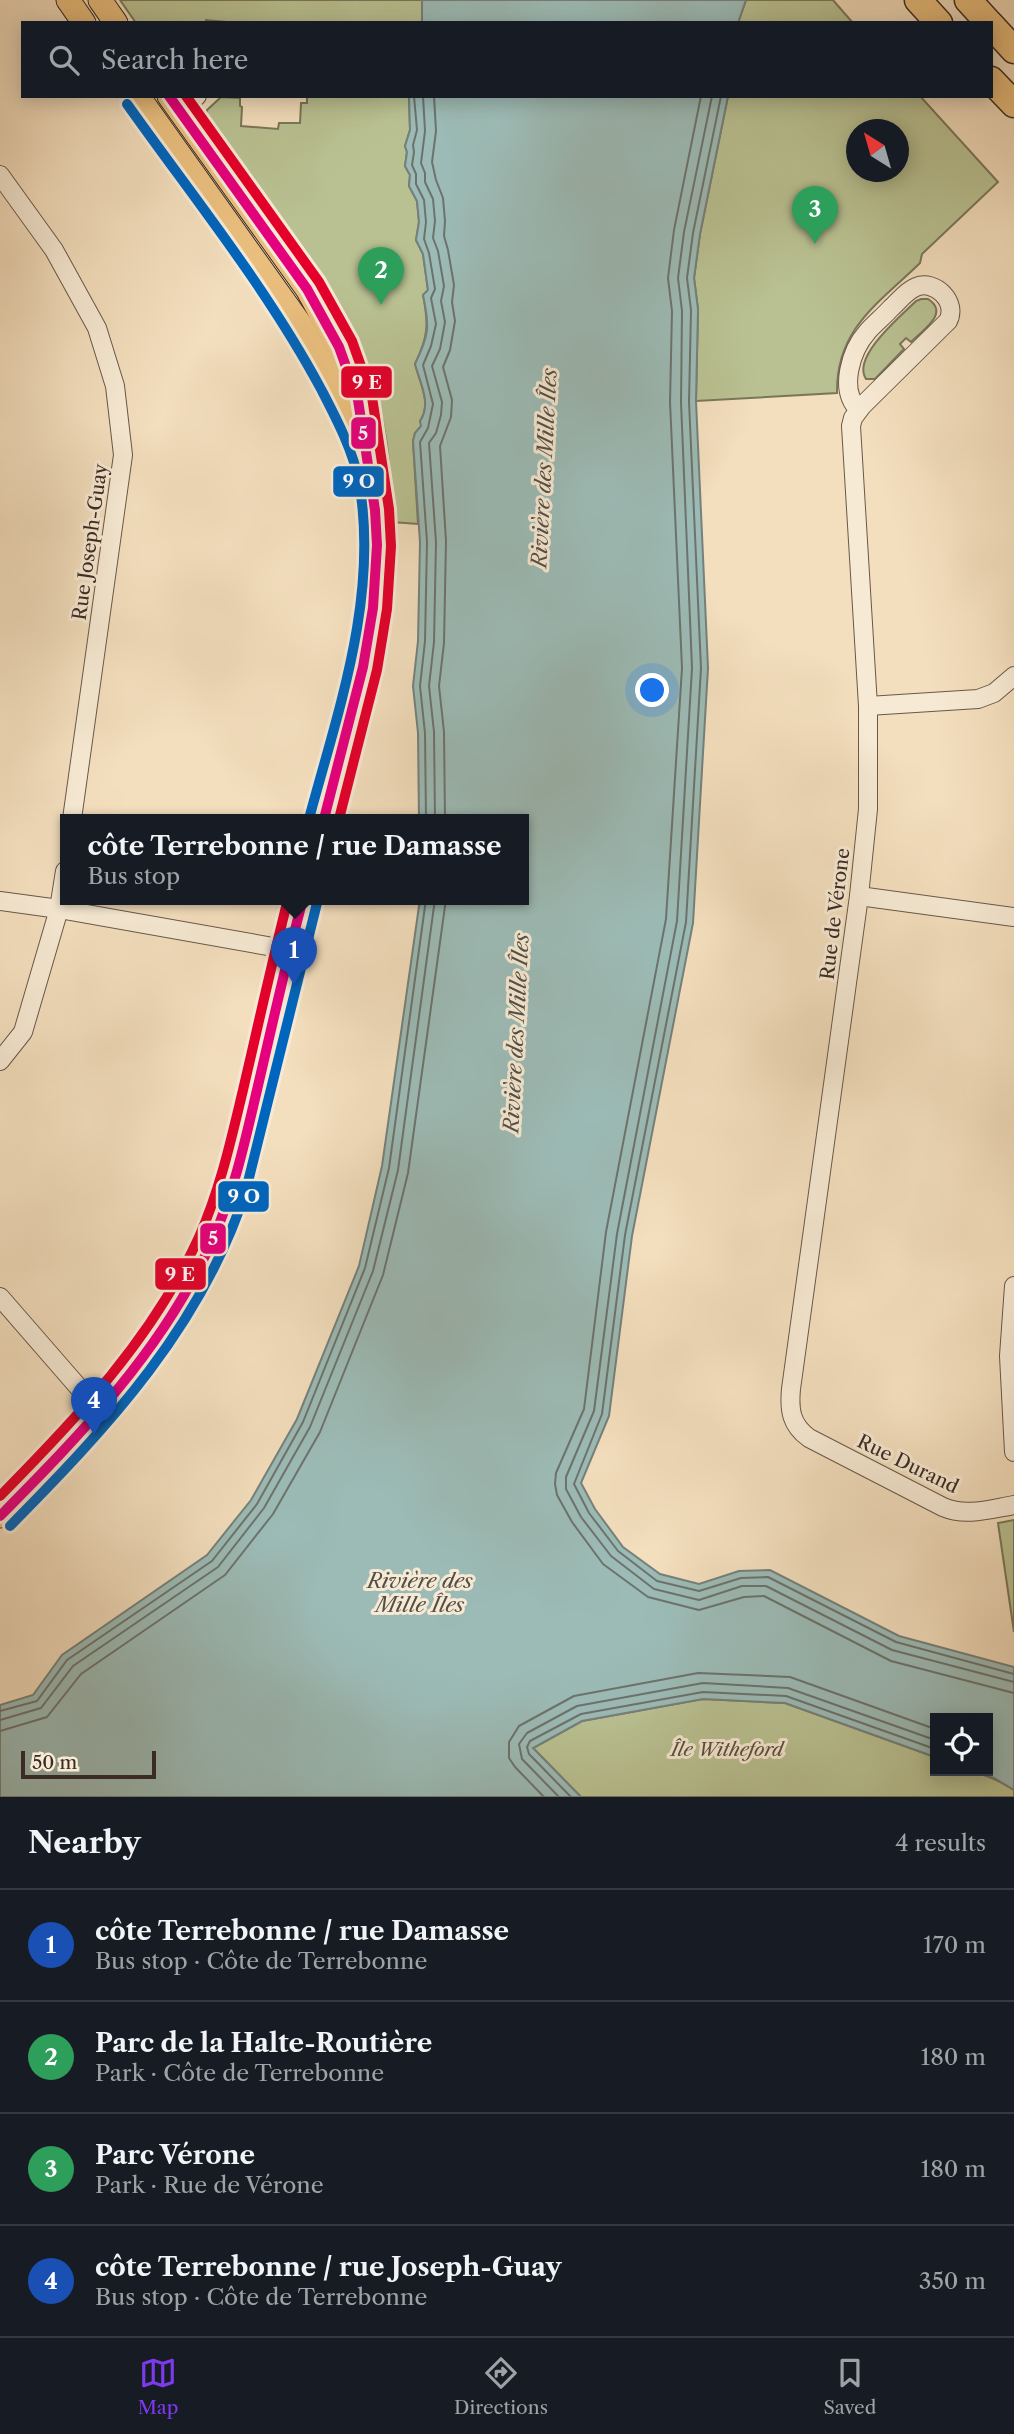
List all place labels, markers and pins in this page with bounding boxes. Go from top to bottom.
pin: 3 [792,186,838,244]
pin: 2 [358,247,404,305]
pin: 1 [271,927,317,985]
pin: 4 [71,1377,117,1435]

